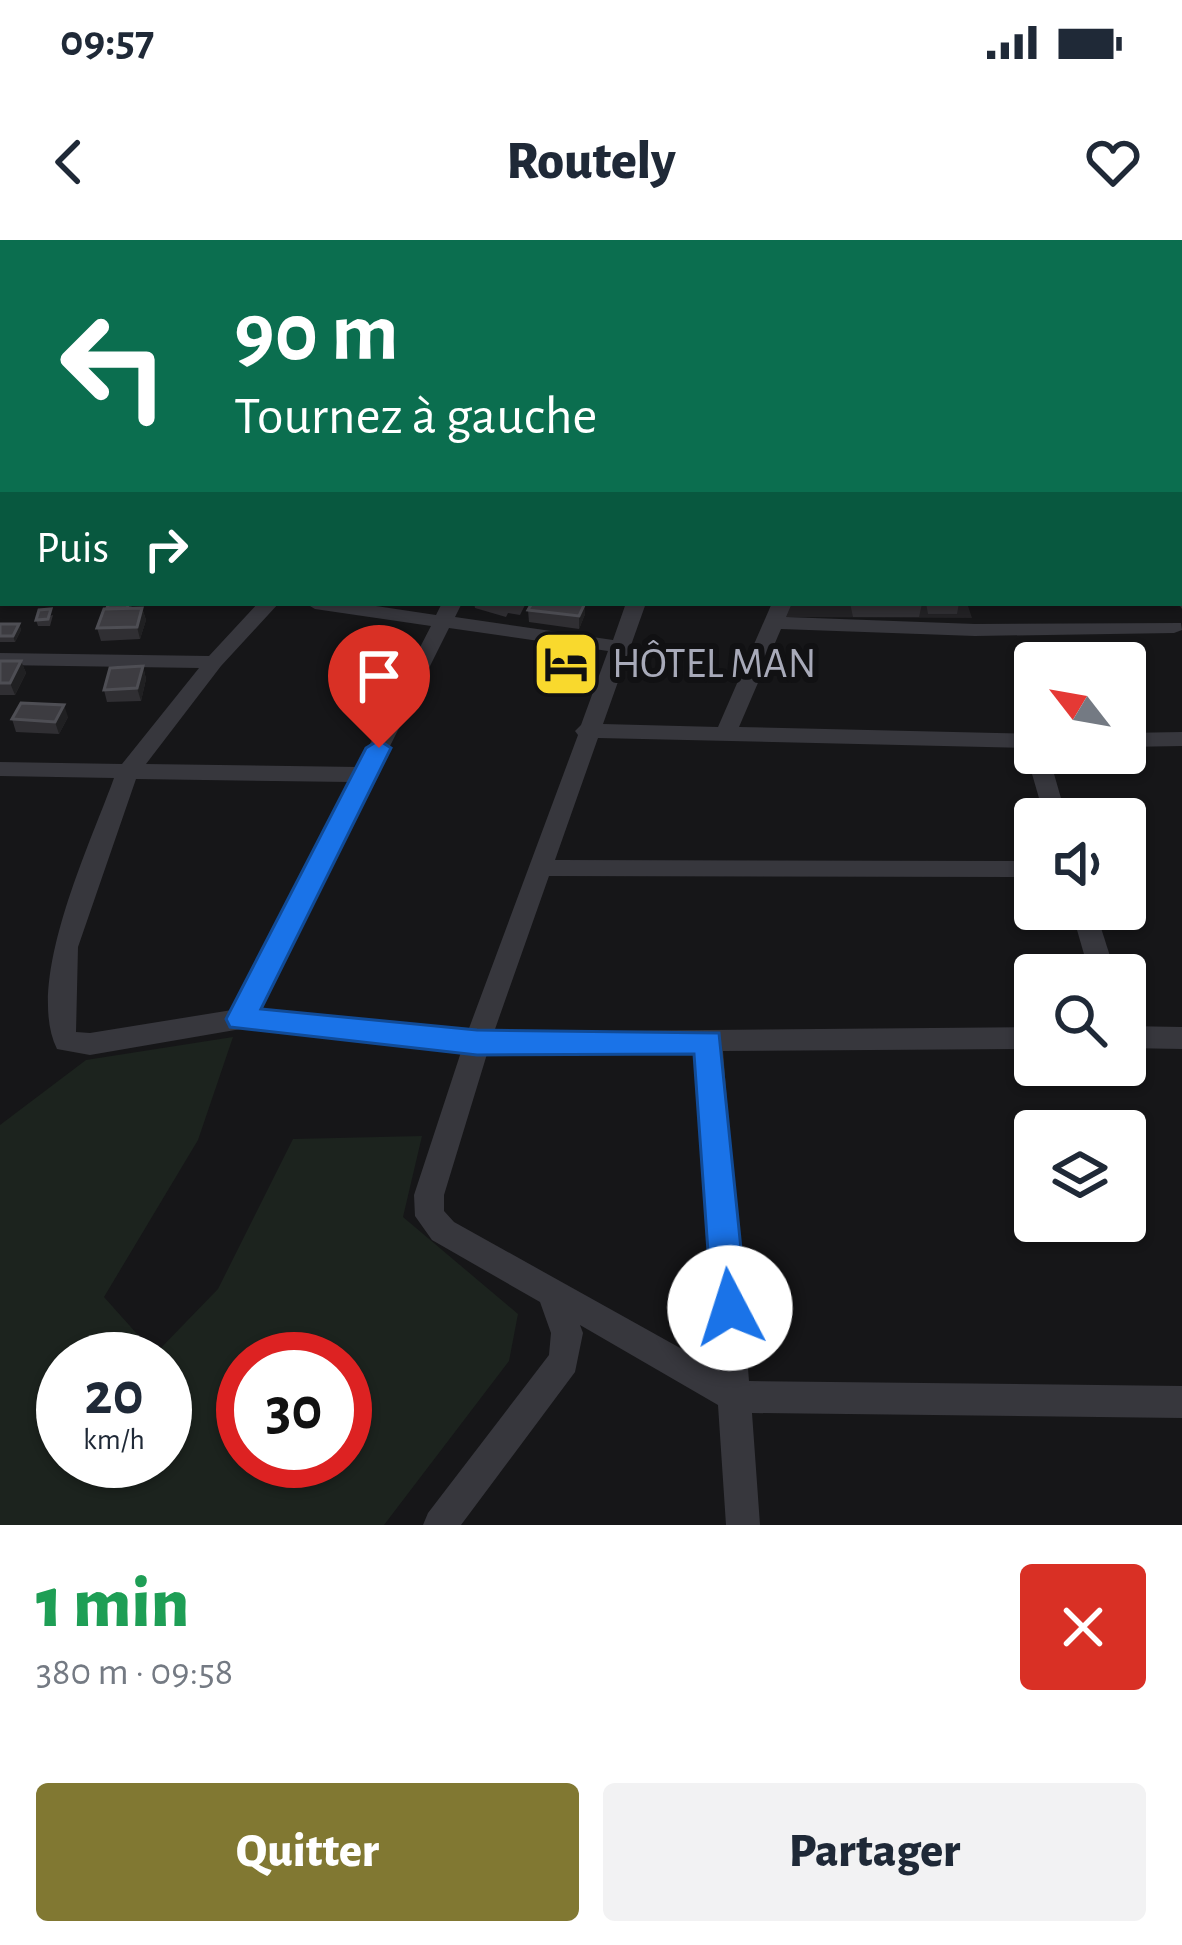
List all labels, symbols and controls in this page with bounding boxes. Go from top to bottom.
text: 09:57 [60,19,154,64]
icon: back [36,129,102,195]
icon: heart [1080,129,1146,195]
text: Routely [506,135,676,189]
icon: left [36,288,192,444]
text: 90 m [234,292,399,376]
text: Tournez à gauche [234,390,597,444]
icon: right [133,516,199,582]
text: Puis [36,526,109,571]
pin [328,625,430,748]
hotel icon: HÔTEL MAN [531,629,601,699]
place label: HÔTEL MAN [612,640,816,685]
north arrow [1014,642,1146,774]
map controls [1014,642,1146,1242]
icon: arrive [346,643,412,709]
button: sound [1014,798,1146,930]
button: search [1014,954,1146,1086]
button: layers [1014,1110,1146,1242]
position arrow [667,1245,793,1371]
speed limit sign: 30 [216,1332,372,1488]
text: 20 [84,1365,144,1425]
text: km/h [83,1425,145,1455]
button: close [1020,1564,1146,1690]
text: 1 min [36,1568,189,1640]
text: 380 m · 09:58 [36,1653,233,1692]
button: Quitter [36,1783,579,1921]
button: Partager [603,1783,1146,1921]

